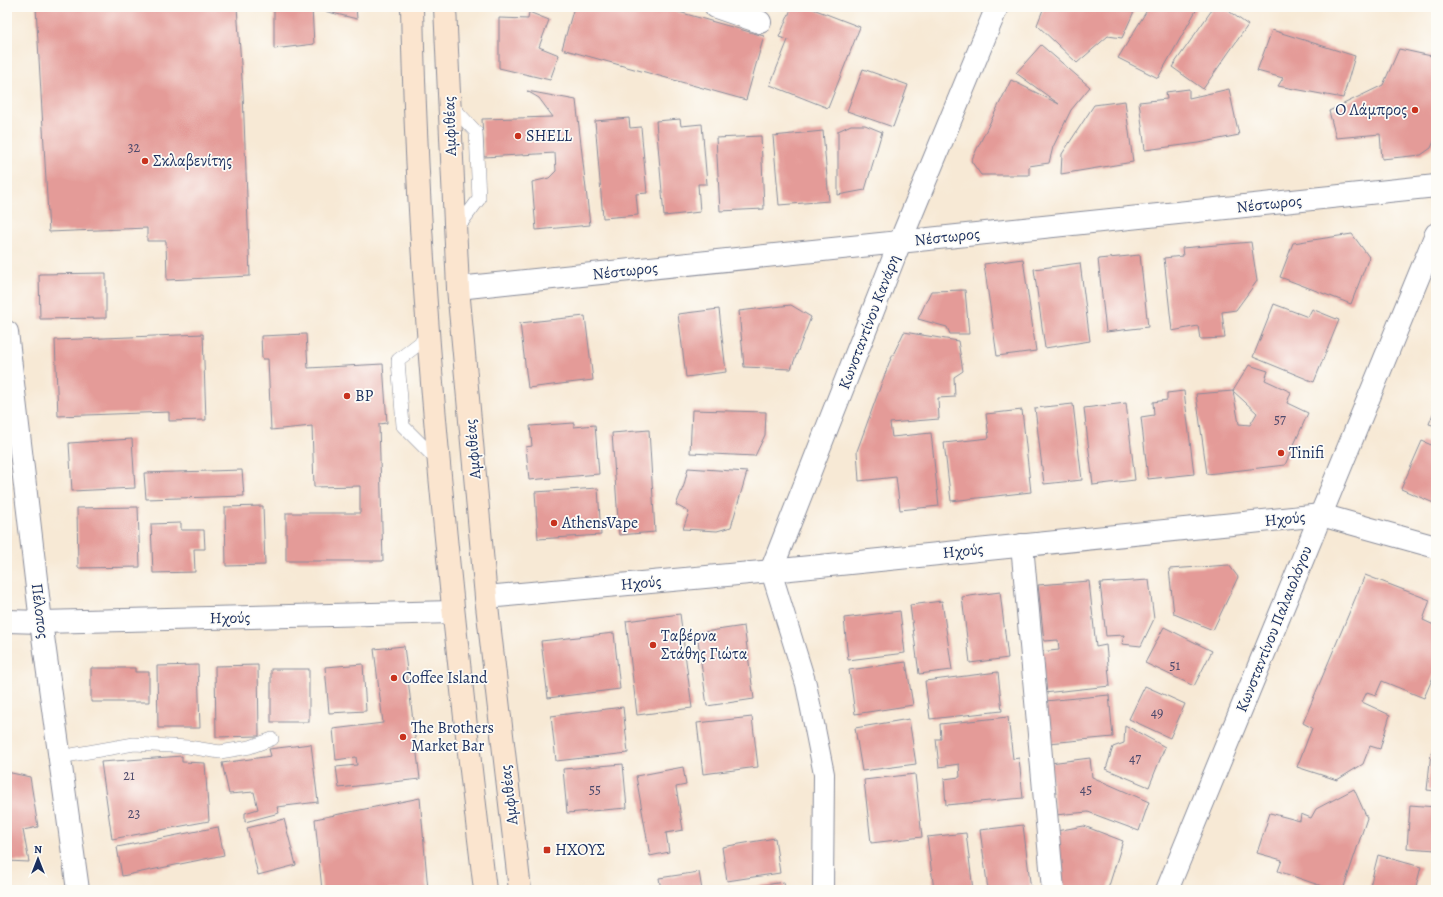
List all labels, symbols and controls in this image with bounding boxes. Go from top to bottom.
street label: Αμφιθέας [438,95,462,157]
place label: Ο Λάμπρος [1335,99,1407,121]
marker: Ο Λάμπρος [1410,105,1420,115]
place label: SHELL [526,125,573,147]
marker: SHELL [513,131,523,141]
house number: 32 [128,138,141,157]
place label: Σκλαβενίτης [153,150,232,172]
marker: Σκλαβενίτης [140,156,150,166]
street label: Νέστωρος [1235,190,1303,218]
street label: Νέστωρος [913,223,981,251]
street label: Κωνσταντίνου Κανάρη [833,251,905,393]
street label: Νέστωρος [591,257,659,285]
place label: BP [355,385,374,407]
marker: BP [342,391,352,401]
house number: 57 [1274,410,1286,429]
street label: Αμφιθέας [459,418,487,481]
place label: Tinifi [1289,442,1324,464]
marker: Tinifi [1276,448,1286,458]
street label: Ηχούς [1264,506,1307,532]
place label: AthensVape [561,512,638,534]
marker: AthensVape [549,518,559,528]
street label: Ηχούς [942,538,985,564]
street label: Κωνσταντίνου Παλαιολόγου [1230,542,1318,716]
street label: Ηχούς [620,570,662,596]
street label: Πέλοπος [26,582,54,640]
street label: Ηχούς [209,607,251,629]
place label: Ταβέρνα Στάθης Γιώτα [661,625,748,665]
marker: Ταβέρνα Στάθης Γιώτα [648,640,658,650]
house number: 51 [1170,656,1181,675]
place label: Coffee Island [402,667,488,689]
marker: Coffee Island [389,673,399,683]
house number: 49 [1151,703,1163,722]
place label: The Brothers Market Bar [411,717,494,757]
marker: The Brothers Market Bar [398,732,408,742]
house number: 47 [1129,749,1141,768]
street label: Αμφιθέας [494,764,524,827]
house number: 21 [123,766,135,785]
house number: 55 [589,780,601,799]
house number: 45 [1080,780,1092,799]
house number: 23 [128,804,140,823]
north arrow [18,839,58,879]
place label: ΗΧΟΥΣ [555,839,605,861]
text: N [34,842,42,857]
marker: ΗΧΟΥΣ [542,845,552,855]

